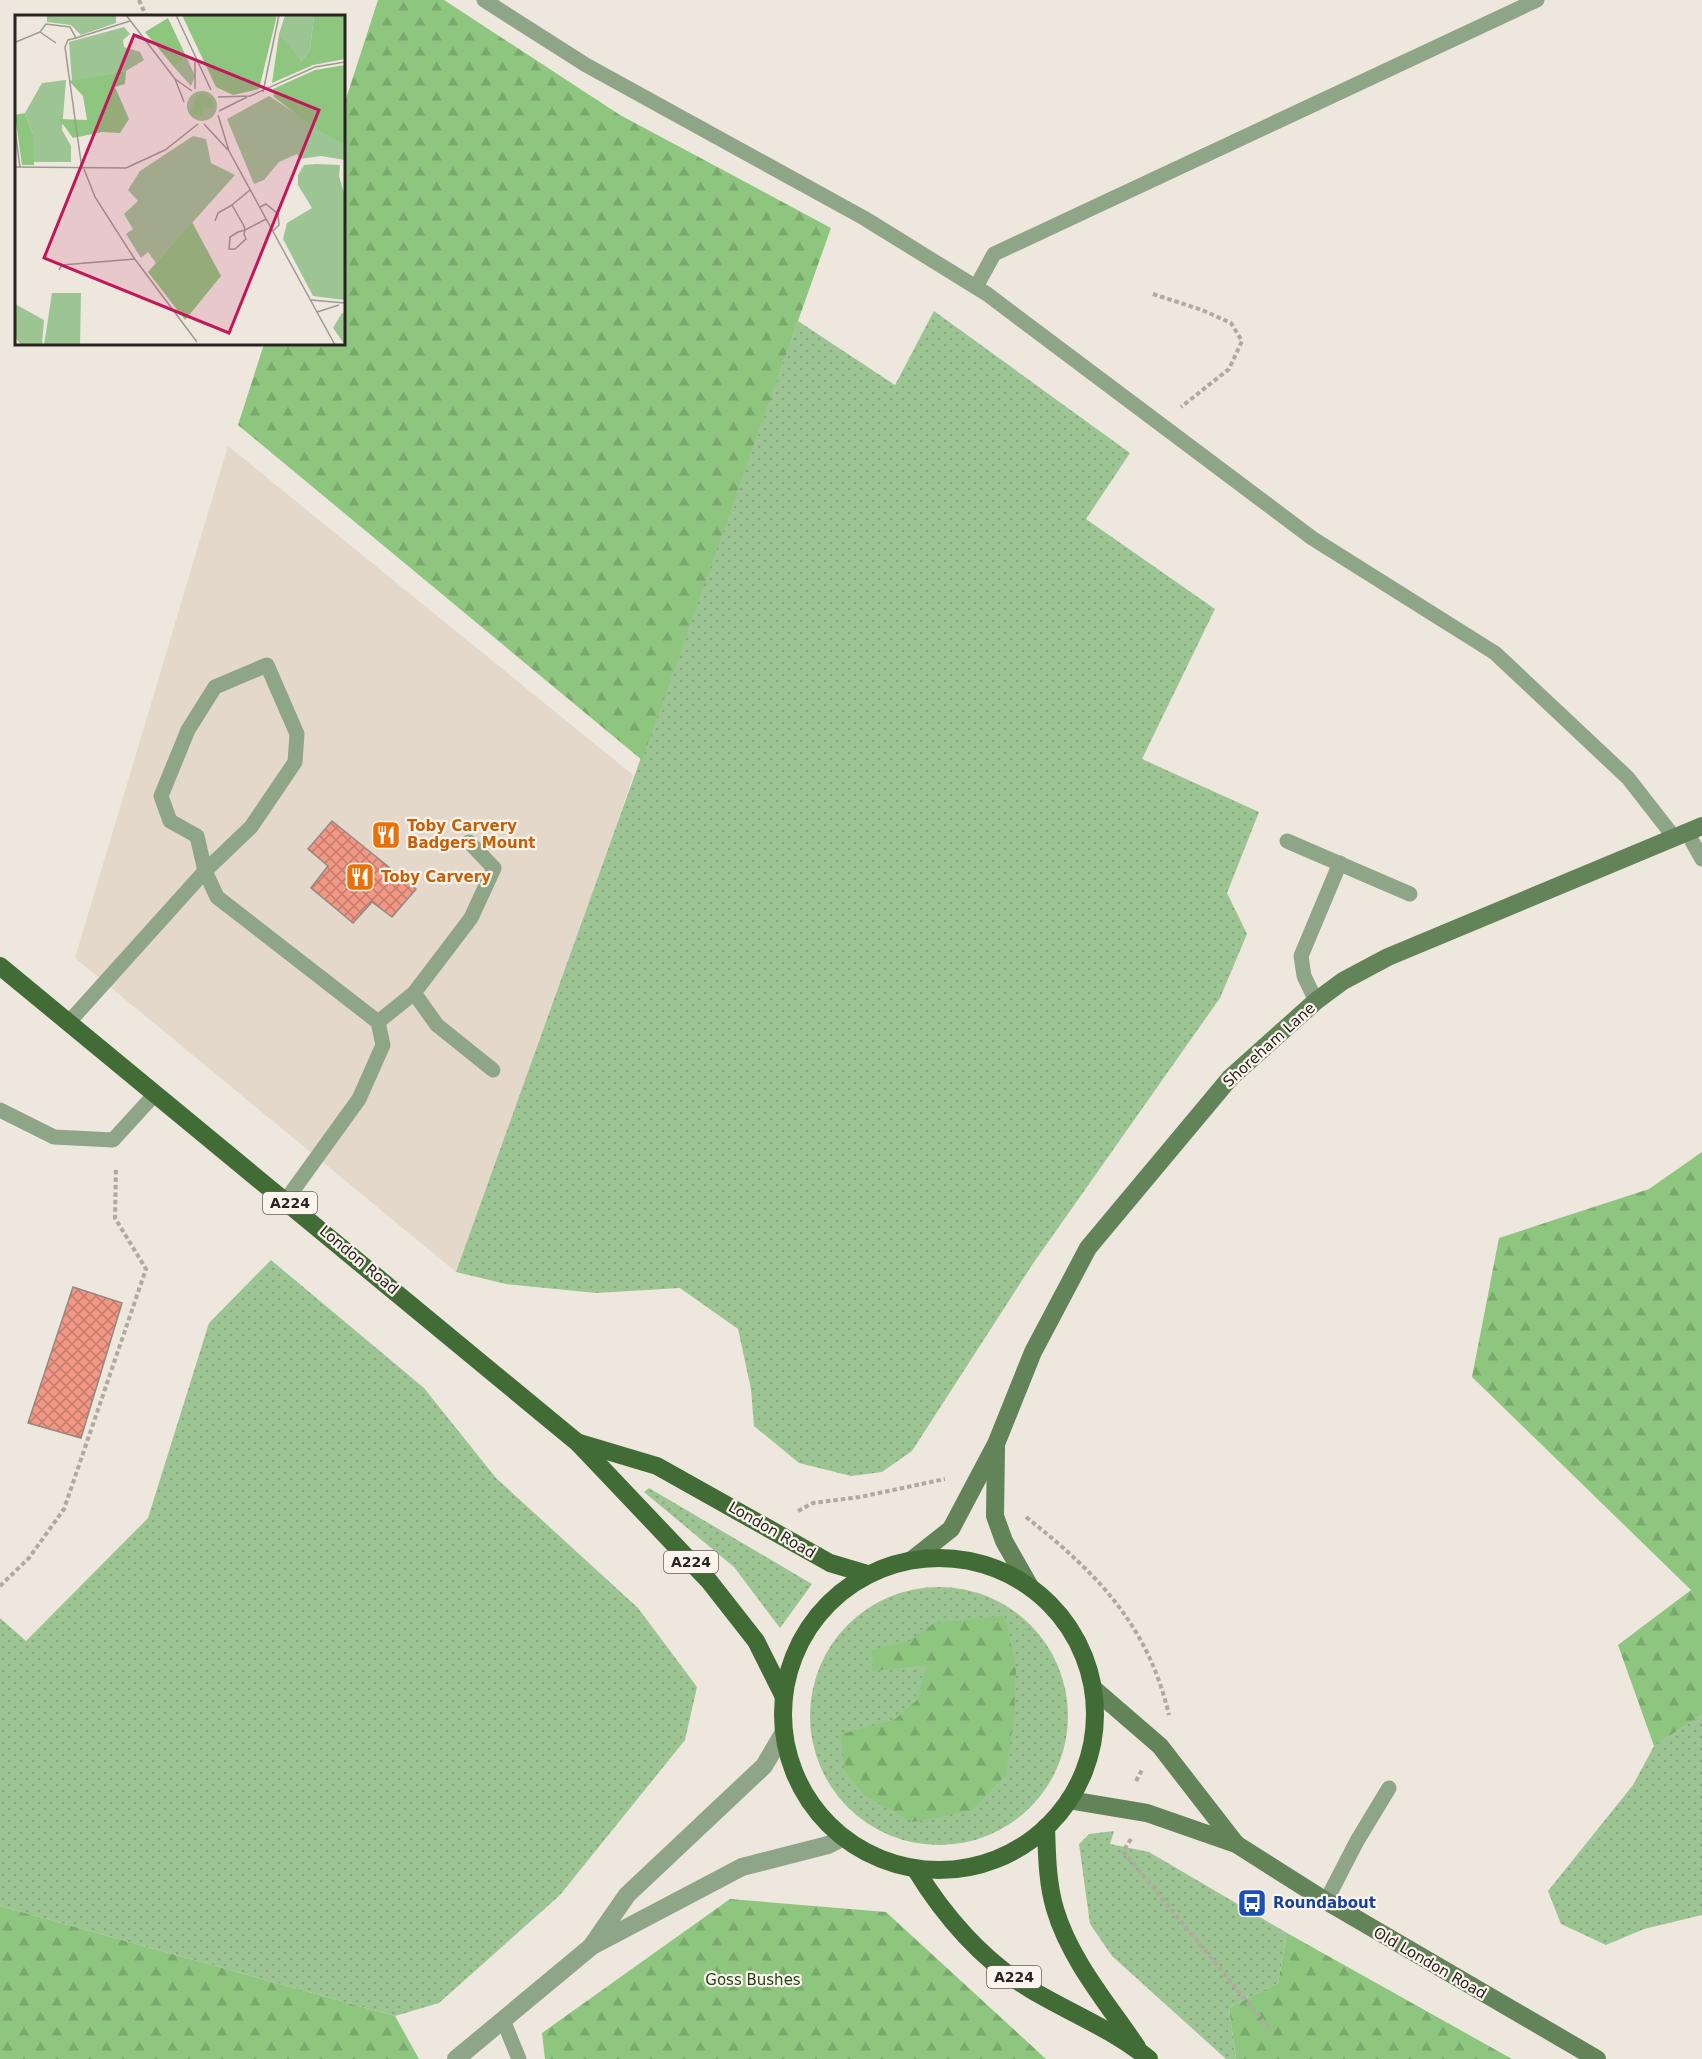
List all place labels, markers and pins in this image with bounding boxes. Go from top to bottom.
place label: Toby Carvery Badgers Mount [407,817,536,852]
restaurant icon: Toby Carvery Badgers Mount [370,819,402,851]
restaurant icon: Toby Carvery [344,861,376,893]
place label: Toby Carvery [381,868,491,886]
bus stop icon: Roundabout [1236,1887,1268,1919]
place label: Roundabout [1273,1894,1376,1912]

